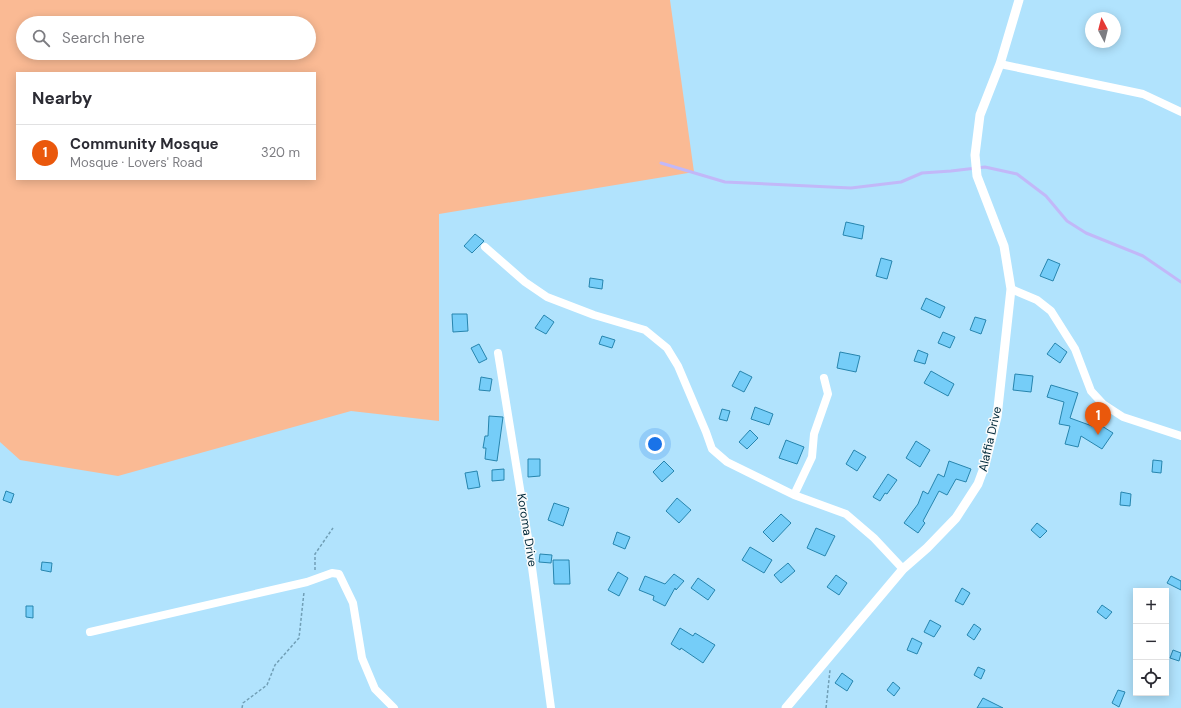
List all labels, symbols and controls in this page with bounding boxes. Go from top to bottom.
north arrow [1085,12,1121,48]
search box [16,16,316,60]
icon: search [30,27,52,49]
text: Search here [62,28,145,48]
text: Nearby [32,87,92,109]
text: Community Mosque [70,134,219,154]
text: 1 [43,144,47,161]
text: 320 m [261,144,300,161]
text: Mosque · Lovers' Road [70,154,203,171]
pin: 1 [1085,402,1111,435]
street label: Alaffia Drive [975,405,1005,473]
your location [645,434,665,454]
street label: Koroma Drive [513,492,541,568]
map controls [1133,588,1169,696]
button: + [1133,588,1169,624]
button: − [1133,624,1169,660]
button: locate [1133,660,1169,696]

